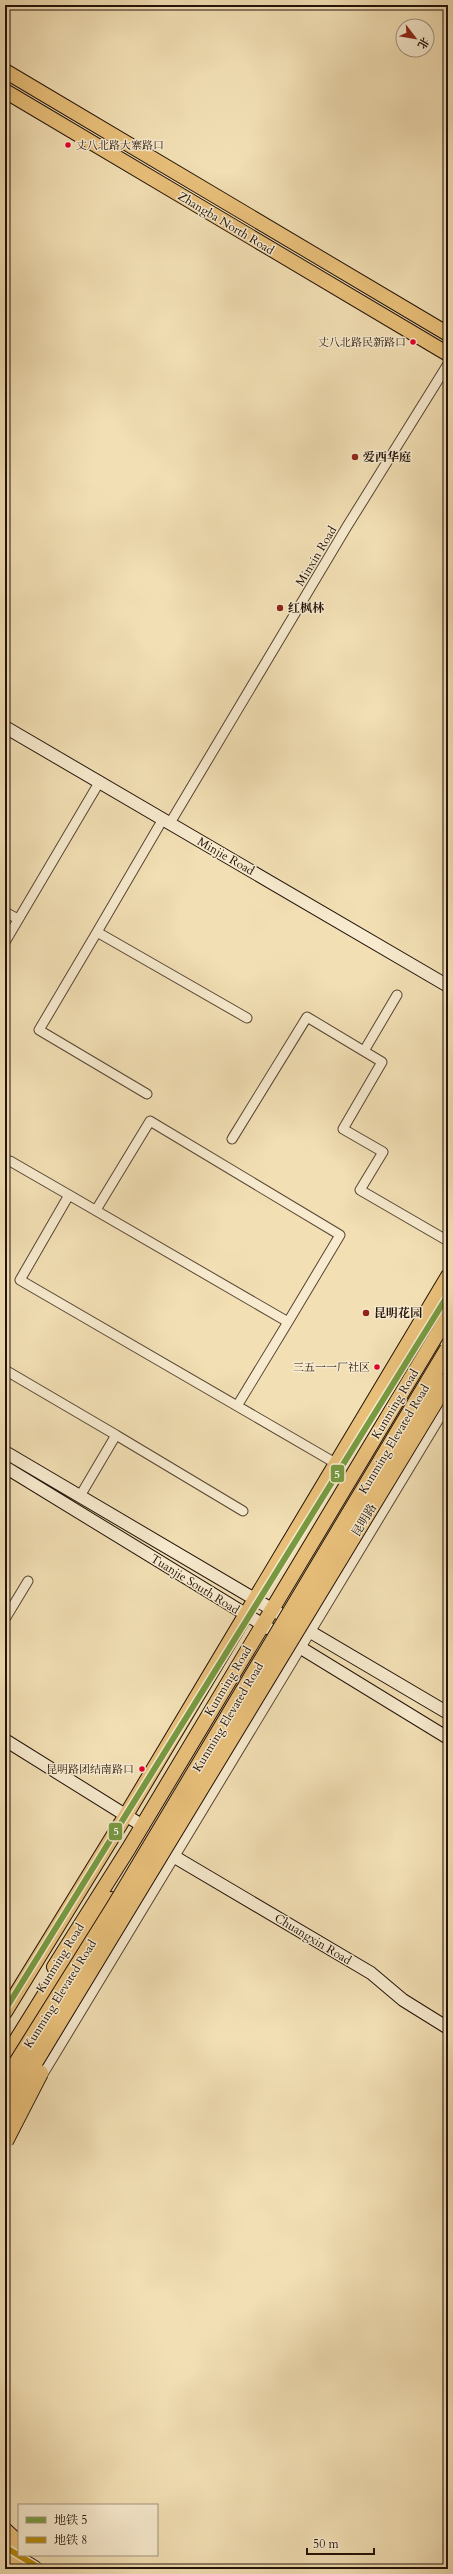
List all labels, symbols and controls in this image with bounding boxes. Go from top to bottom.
north arrow [395,18,435,58]
text: 北 [414,34,432,51]
place label: 丈八北路大寨路口 [76,138,164,153]
marker: 丈八北路大寨路口 [63,140,73,150]
street label: Zhangba North Road [175,188,278,258]
place label: 丈八北路民新路口 [318,335,406,350]
marker: 丈八北路民新路口 [408,337,418,347]
place label: 爱西华庭 [363,449,411,465]
marker: 爱西华庭 [350,452,360,462]
street label: Minxin Road [292,523,340,589]
place label: 红枫林 [288,600,325,616]
marker: 红枫林 [275,603,285,613]
street label: Minjie Road [195,833,258,879]
place label: 昆明花园 [374,1305,422,1321]
marker: 昆明花园 [361,1308,371,1318]
place label: 三五一一厂社区 [293,1360,370,1375]
marker: 三五一一厂社区 [372,1362,382,1372]
street label: Kunming Road [368,1366,423,1442]
street label: Kunming Elevated Road [355,1381,433,1497]
line badge: 5 [330,1464,345,1483]
text: 5 [334,1467,340,1482]
street label: 昆明路 [348,1500,380,1540]
street label: Tuanjie South Road [148,1550,243,1618]
street label: Kunming Road [201,1643,256,1719]
street label: Kunming Elevated Road [189,1659,267,1775]
place label: 昆明路团结南路口 [46,1762,134,1777]
marker: 昆明路团结南路口 [137,1764,147,1774]
line badge: 5 [108,1822,123,1841]
text: 5 [113,1824,119,1839]
street label: Chuangxin Road [272,1910,355,1969]
street label: Kunming Road [32,1920,88,1996]
street label: Kunming Elevated Road [20,1936,100,2051]
legend [18,2504,158,2556]
text: 地铁 5 [54,2512,87,2528]
scale bar [307,2530,374,2556]
text: 地铁 8 [54,2532,87,2548]
text: 50 m [313,2536,340,2552]

